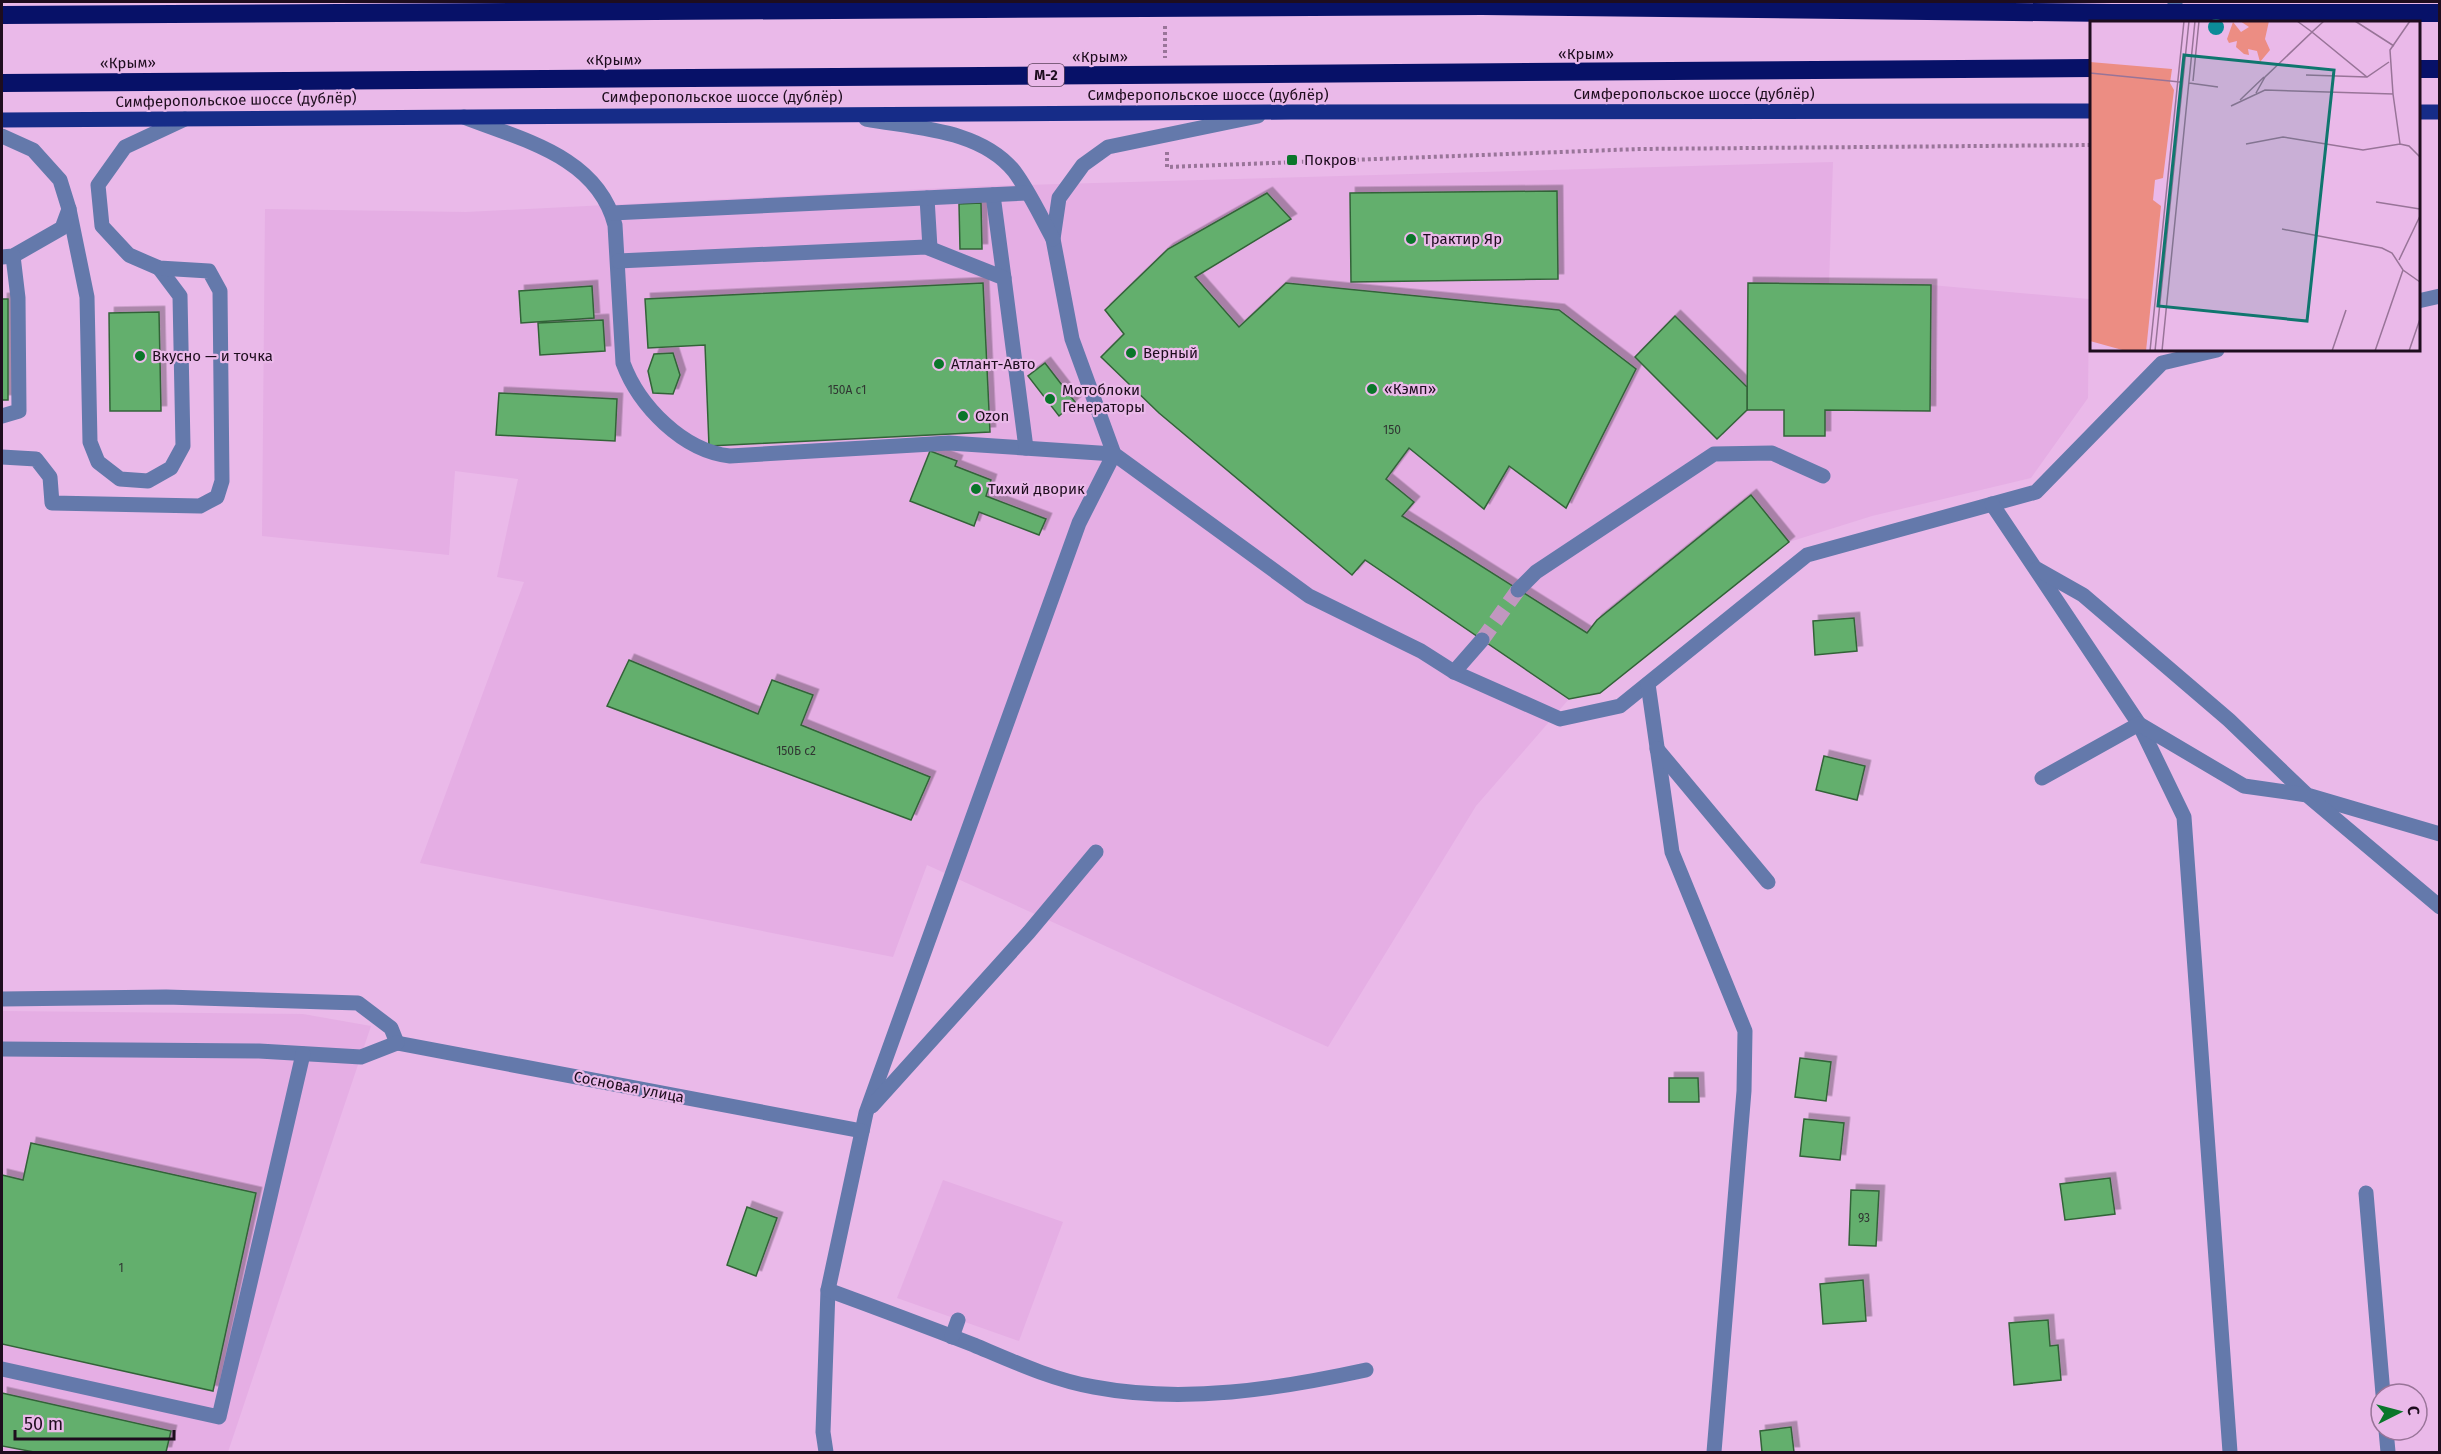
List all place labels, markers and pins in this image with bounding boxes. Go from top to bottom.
place label: Покров [1304,151,1357,169]
marker: Покров [1285,153,1299,167]
place label: Трактир Яр [1423,230,1502,248]
marker: Трактир Яр [1404,232,1418,246]
place label: Верный [1143,344,1198,362]
marker: Верный [1124,346,1138,360]
place label: Вкусно — и точка [152,347,273,365]
marker: Вкусно — и точка [133,349,147,363]
place label: Атлант-Авто [951,355,1035,373]
marker: Атлант-Авто [932,357,946,371]
place label: «Кэмп» [1384,380,1436,398]
place label: Мотоблоки Генераторы [1062,381,1145,416]
marker: «Кэмп» [1365,382,1379,396]
marker: Мотоблоки Генераторы [1043,392,1057,406]
place label: Ozon [975,407,1009,425]
marker: Ozon [956,409,970,423]
place label: Тихий дворик [988,480,1085,498]
marker: Тихий дворик [969,482,983,496]

